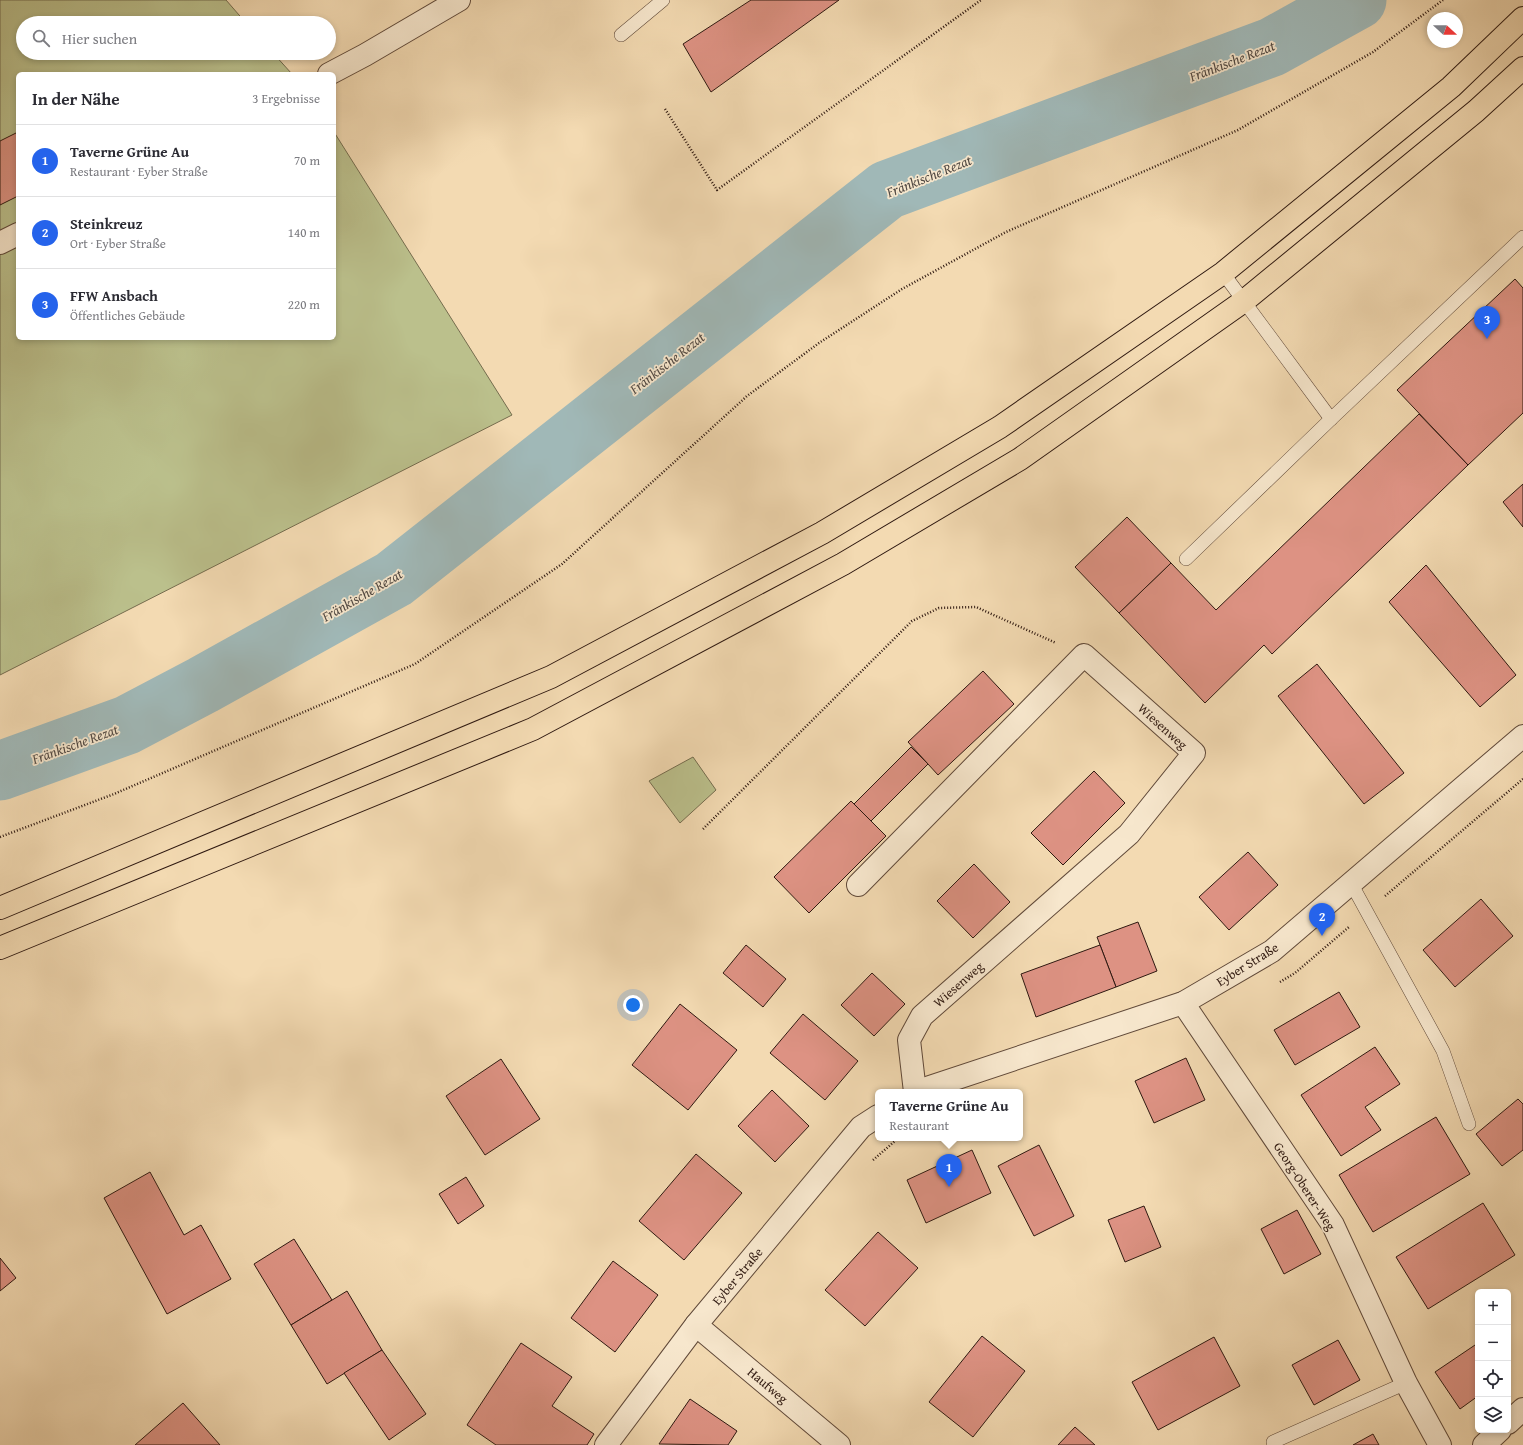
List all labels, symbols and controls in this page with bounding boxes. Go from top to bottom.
north arrow [1427,12,1463,48]
search box [16,16,336,60]
icon: search [30,27,52,49]
text: Hier suchen [62,28,137,49]
water label: Fränkische Rezat [1185,35,1278,87]
text: In der Nähe [32,86,120,111]
text: 3 Ergebnisse [252,89,320,108]
text: Taverne Grüne Au [70,141,189,162]
water label: Fränkische Rezat [882,150,975,203]
text: 1 [42,151,48,170]
text: 70 m [294,151,320,170]
text: Restaurant · Eyber Straße [70,162,208,181]
text: Steinkreuz [70,213,143,234]
text: 2 [42,223,48,242]
text: 140 m [288,223,320,242]
text: Ort · Eyber Straße [70,234,166,253]
text: FFW Ansbach [70,285,158,306]
text: 3 [42,295,48,314]
text: 220 m [288,295,320,314]
text: Öffentliches Gebäude [70,306,185,325]
pin: 3 [1474,306,1500,339]
water label: Fränkische Rezat [624,327,709,399]
water label: Fränkische Rezat [317,563,407,627]
street label: Wiesenweg [1134,699,1192,754]
water label: Fränkische Rezat [28,719,121,769]
pin: 2 [1309,903,1335,936]
street label: Eyber Straße [1212,938,1282,991]
street label: Wiesenweg [929,957,988,1012]
your location [623,995,643,1015]
popup [875,1089,1023,1141]
text: Taverne Grüne Au [889,1095,1009,1116]
text: Restaurant [889,1116,949,1135]
street label: Georg-Oberer-Weg [1269,1138,1341,1234]
pin: 1 [936,1154,962,1187]
street label: Eyber Straße [708,1243,767,1309]
map controls [1475,1289,1511,1433]
button: + [1475,1289,1511,1325]
button: − [1475,1325,1511,1361]
button: locate [1475,1361,1511,1397]
street label: Haufweg [743,1363,792,1408]
button: layers [1475,1397,1511,1433]

